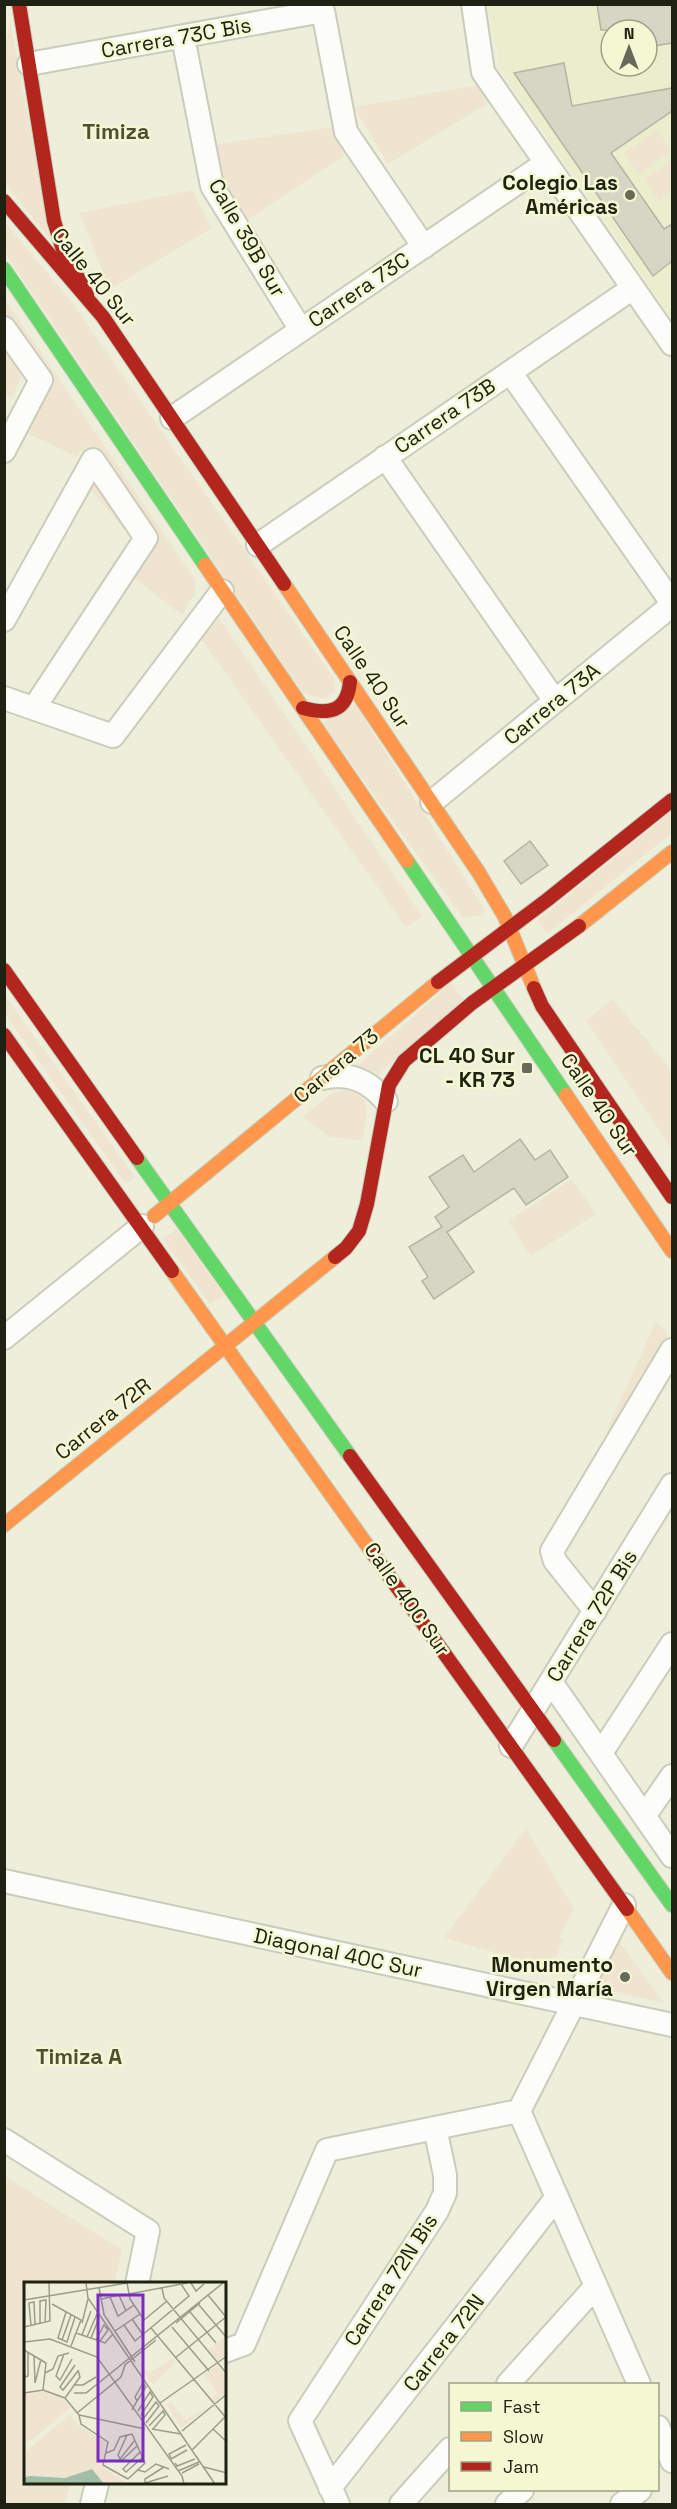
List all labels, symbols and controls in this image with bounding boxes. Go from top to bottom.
street label: Carrera 73C Bis [99,11,253,64]
north arrow [599,18,659,78]
text: N [624,23,634,44]
district label: Timiza [82,117,150,145]
place label: Colegio Las Américas [502,169,618,220]
street label: Calle 39B Sur [203,174,292,302]
marker: Colegio Las Américas [623,188,637,202]
street label: Calle 40 Sur [46,222,142,332]
street label: Carrera 73C [303,246,415,333]
street label: Carrera 73B [389,372,501,459]
street label: Calle 40 Sur [328,620,417,734]
street label: Carrera 73A [498,657,605,751]
street label: Carrera 73 [288,1022,384,1109]
place label: CL 40 Sur - KR 73 [419,1042,515,1093]
street label: Calle 40 Sur [555,1048,644,1162]
marker: CL 40 Sur - KR 73 [520,1061,534,1075]
street label: Carrera 72R [49,1372,156,1466]
street label: Calle 40C Sur [358,1537,457,1661]
street label: Carrera 72P Bis [540,1545,643,1687]
street label: Diagonal 40C Sur [251,1921,425,1984]
place label: Monumento Virgen María [486,1951,613,2002]
marker: Monumento Virgen María [618,1970,632,1984]
district label: Timiza A [36,2042,122,2070]
street label: Carrera 72N Bis [339,2209,443,2351]
inset map [24,2282,226,2485]
street label: Carrera 72N [398,2289,490,2397]
legend [449,2383,659,2491]
text: Fast [503,2395,540,2418]
text: Slow [503,2425,544,2448]
text: Jam [503,2455,539,2478]

